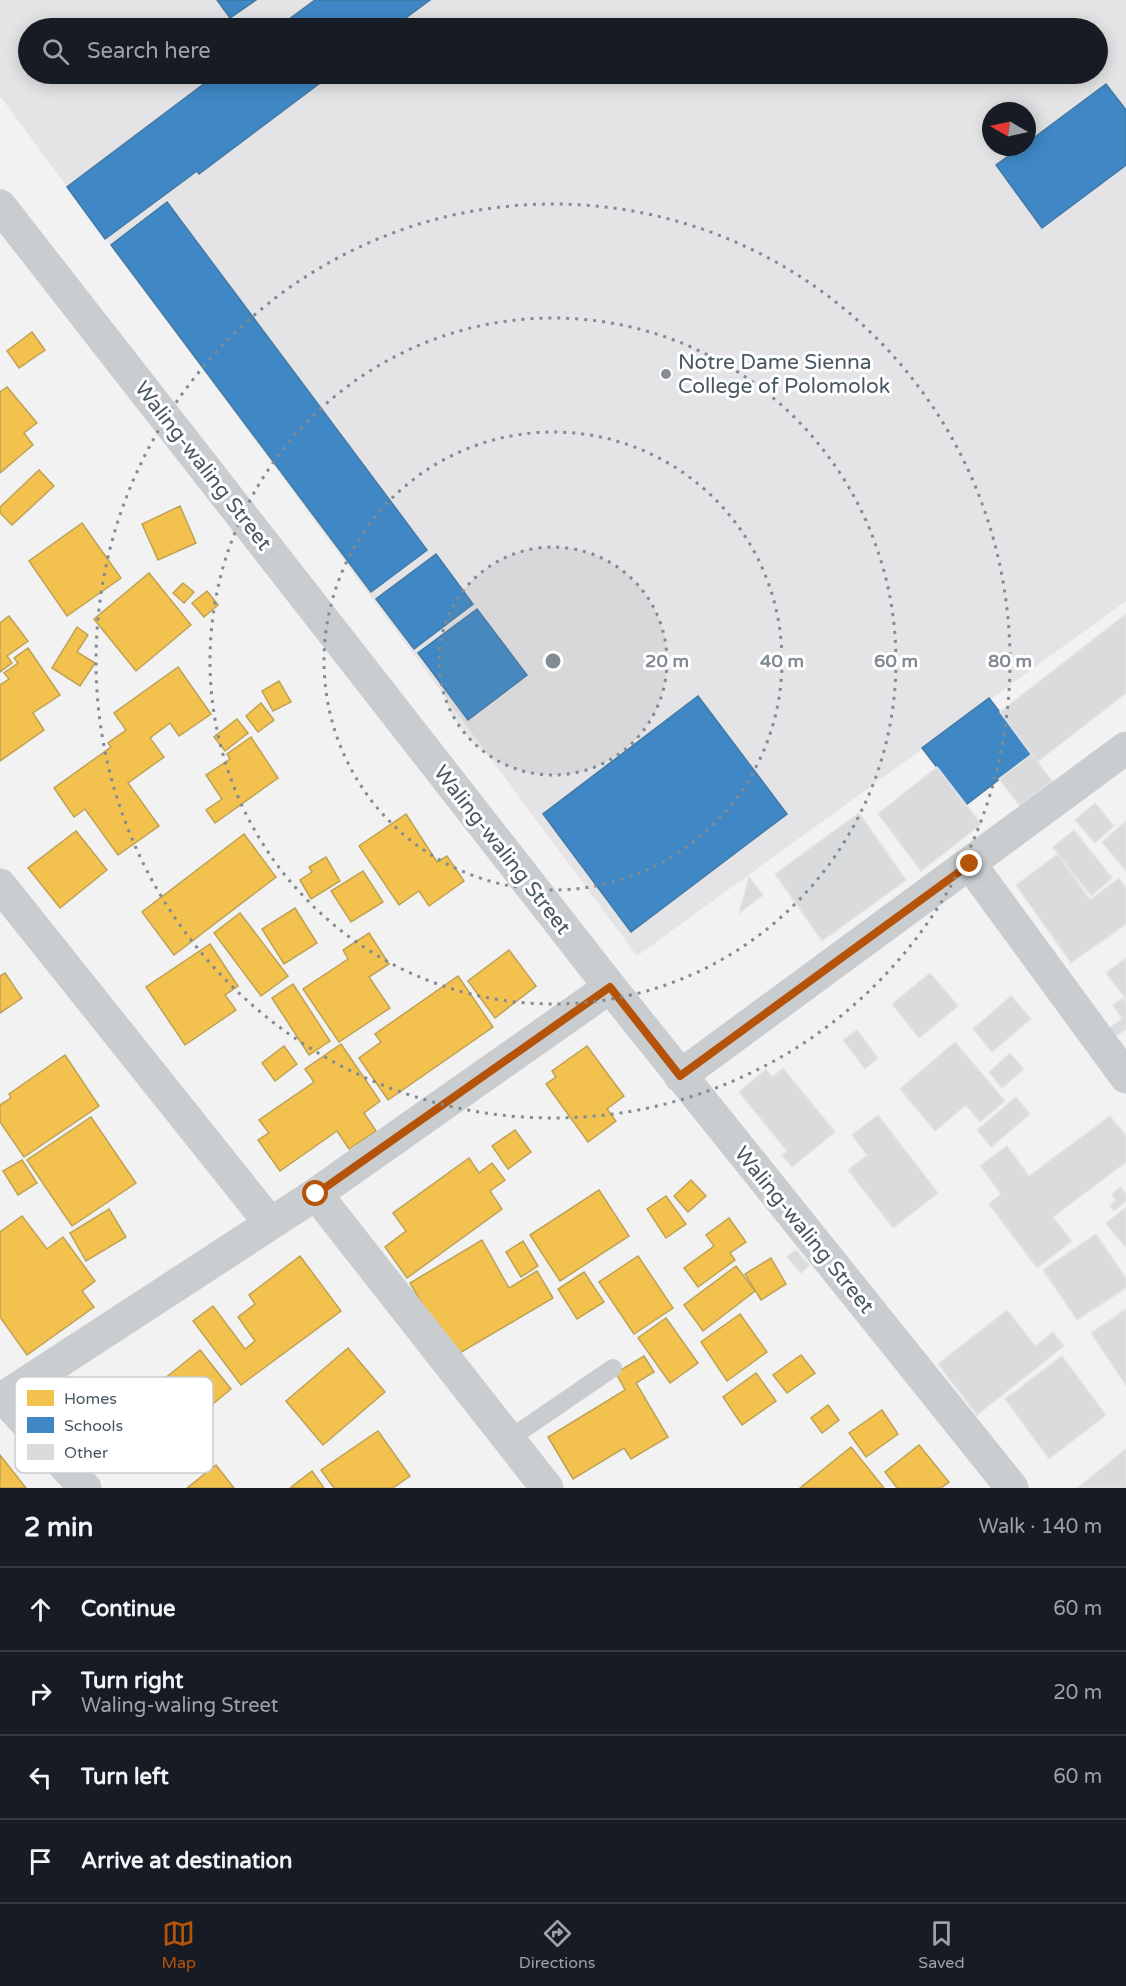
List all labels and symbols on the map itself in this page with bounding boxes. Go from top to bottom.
north arrow [982,102,1036,156]
place label: Notre Dame Sienna College of Polomolok [678,350,890,399]
marker: Notre Dame Sienna College of Polomolok [659,367,673,381]
street label: Waling-waling Street [129,377,277,555]
text: 20 m [645,650,689,672]
text: 40 m [760,650,804,672]
text: 60 m [874,650,918,672]
text: 80 m [988,650,1032,672]
centre of rings [543,651,563,671]
street label: Waling-waling Street [428,761,576,939]
route end [956,850,982,876]
street label: Waling-waling Street [729,1142,879,1318]
route start [302,1180,328,1206]
legend [15,1377,213,1473]
text: Homes [64,1389,117,1409]
text: Schools [64,1416,123,1436]
text: Other [64,1443,109,1463]

